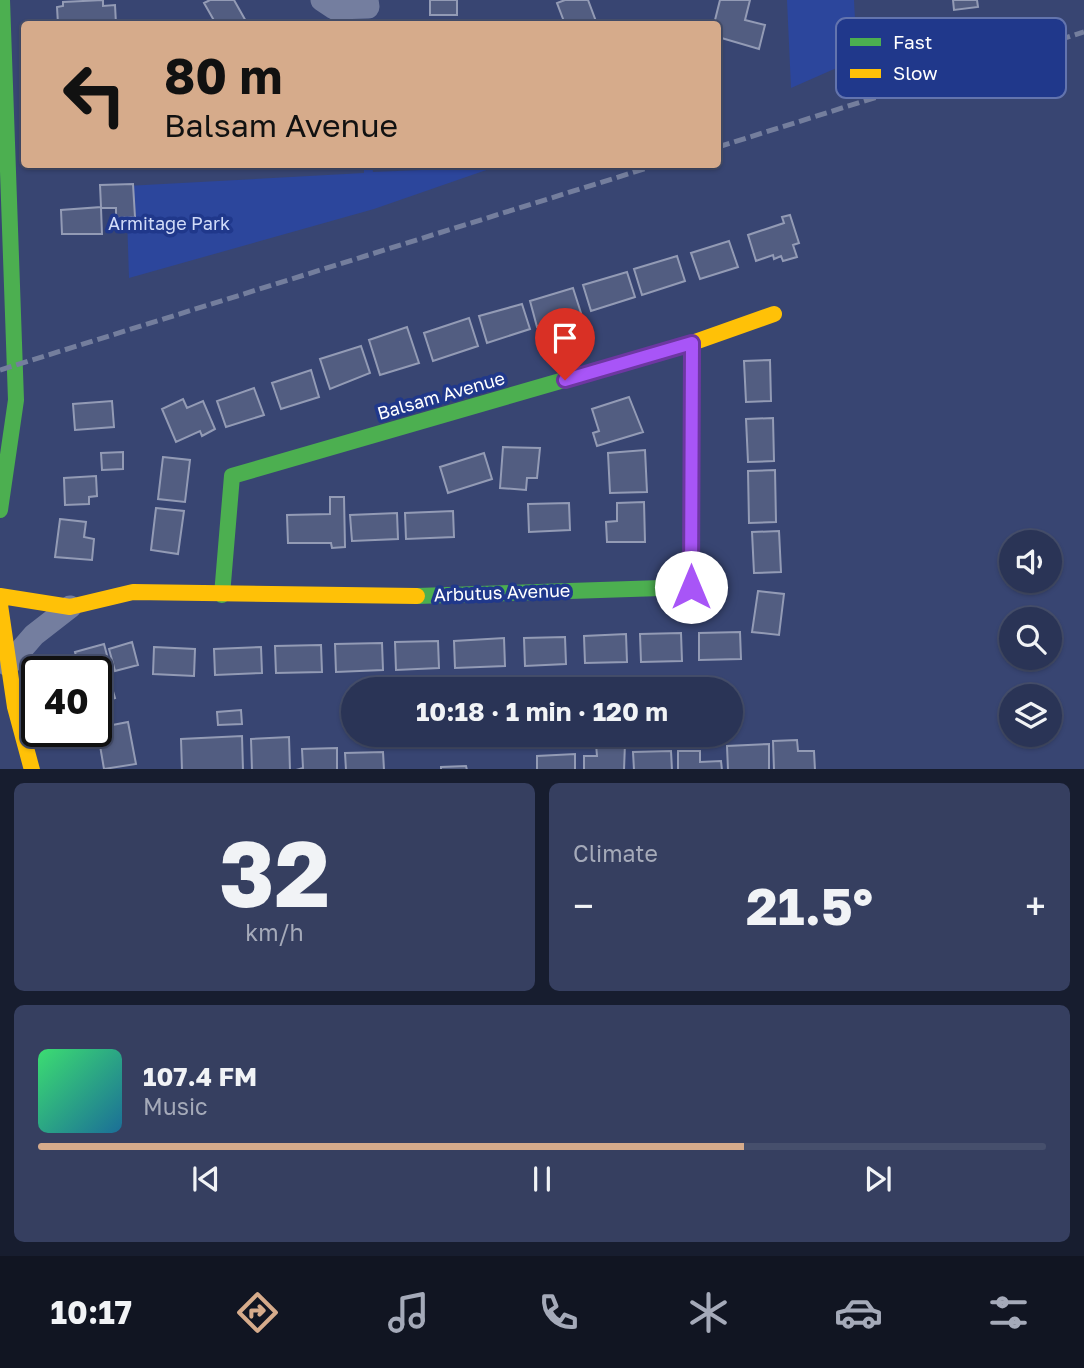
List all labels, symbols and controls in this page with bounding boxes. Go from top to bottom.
legend [836,18,1066,98]
text: Fast [893,30,932,53]
text: 80 m [164,46,282,105]
icon: left [49,49,140,140]
text: Slow [893,61,938,84]
text: Balsam Avenue [164,106,398,144]
park label: Armitage Park [108,212,230,234]
pin [535,308,595,380]
icon: arrive [546,319,584,357]
street label: Balsam Avenue [374,366,507,424]
map controls [999,530,1062,747]
button: sound [999,530,1062,593]
position arrow [654,550,728,624]
street label: Arbutus Avenue [433,579,571,605]
button: search [999,607,1062,670]
speed limit sign: 40 [21,656,112,747]
button: layers [999,684,1062,747]
text: 10:18 · 1 min · 120 m [416,696,668,727]
text: 32 [219,818,330,927]
text: Climate [573,839,658,867]
text: 21.5° [746,874,873,936]
text: − [573,883,594,928]
text: + [1025,883,1046,928]
text: km/h [245,918,304,946]
text: 107.4 FM [143,1061,257,1092]
text: Music [143,1092,208,1120]
icon: previous [187,1160,225,1198]
icon: pause [523,1160,561,1198]
icon: next [859,1160,897,1198]
icon: directions [233,1288,282,1337]
icon: music [384,1288,433,1337]
icon: phone [534,1288,583,1337]
icon: climate [684,1288,733,1337]
icon: car [834,1288,883,1337]
icon: filters [984,1288,1033,1337]
text: 10:17 [51,1293,132,1331]

